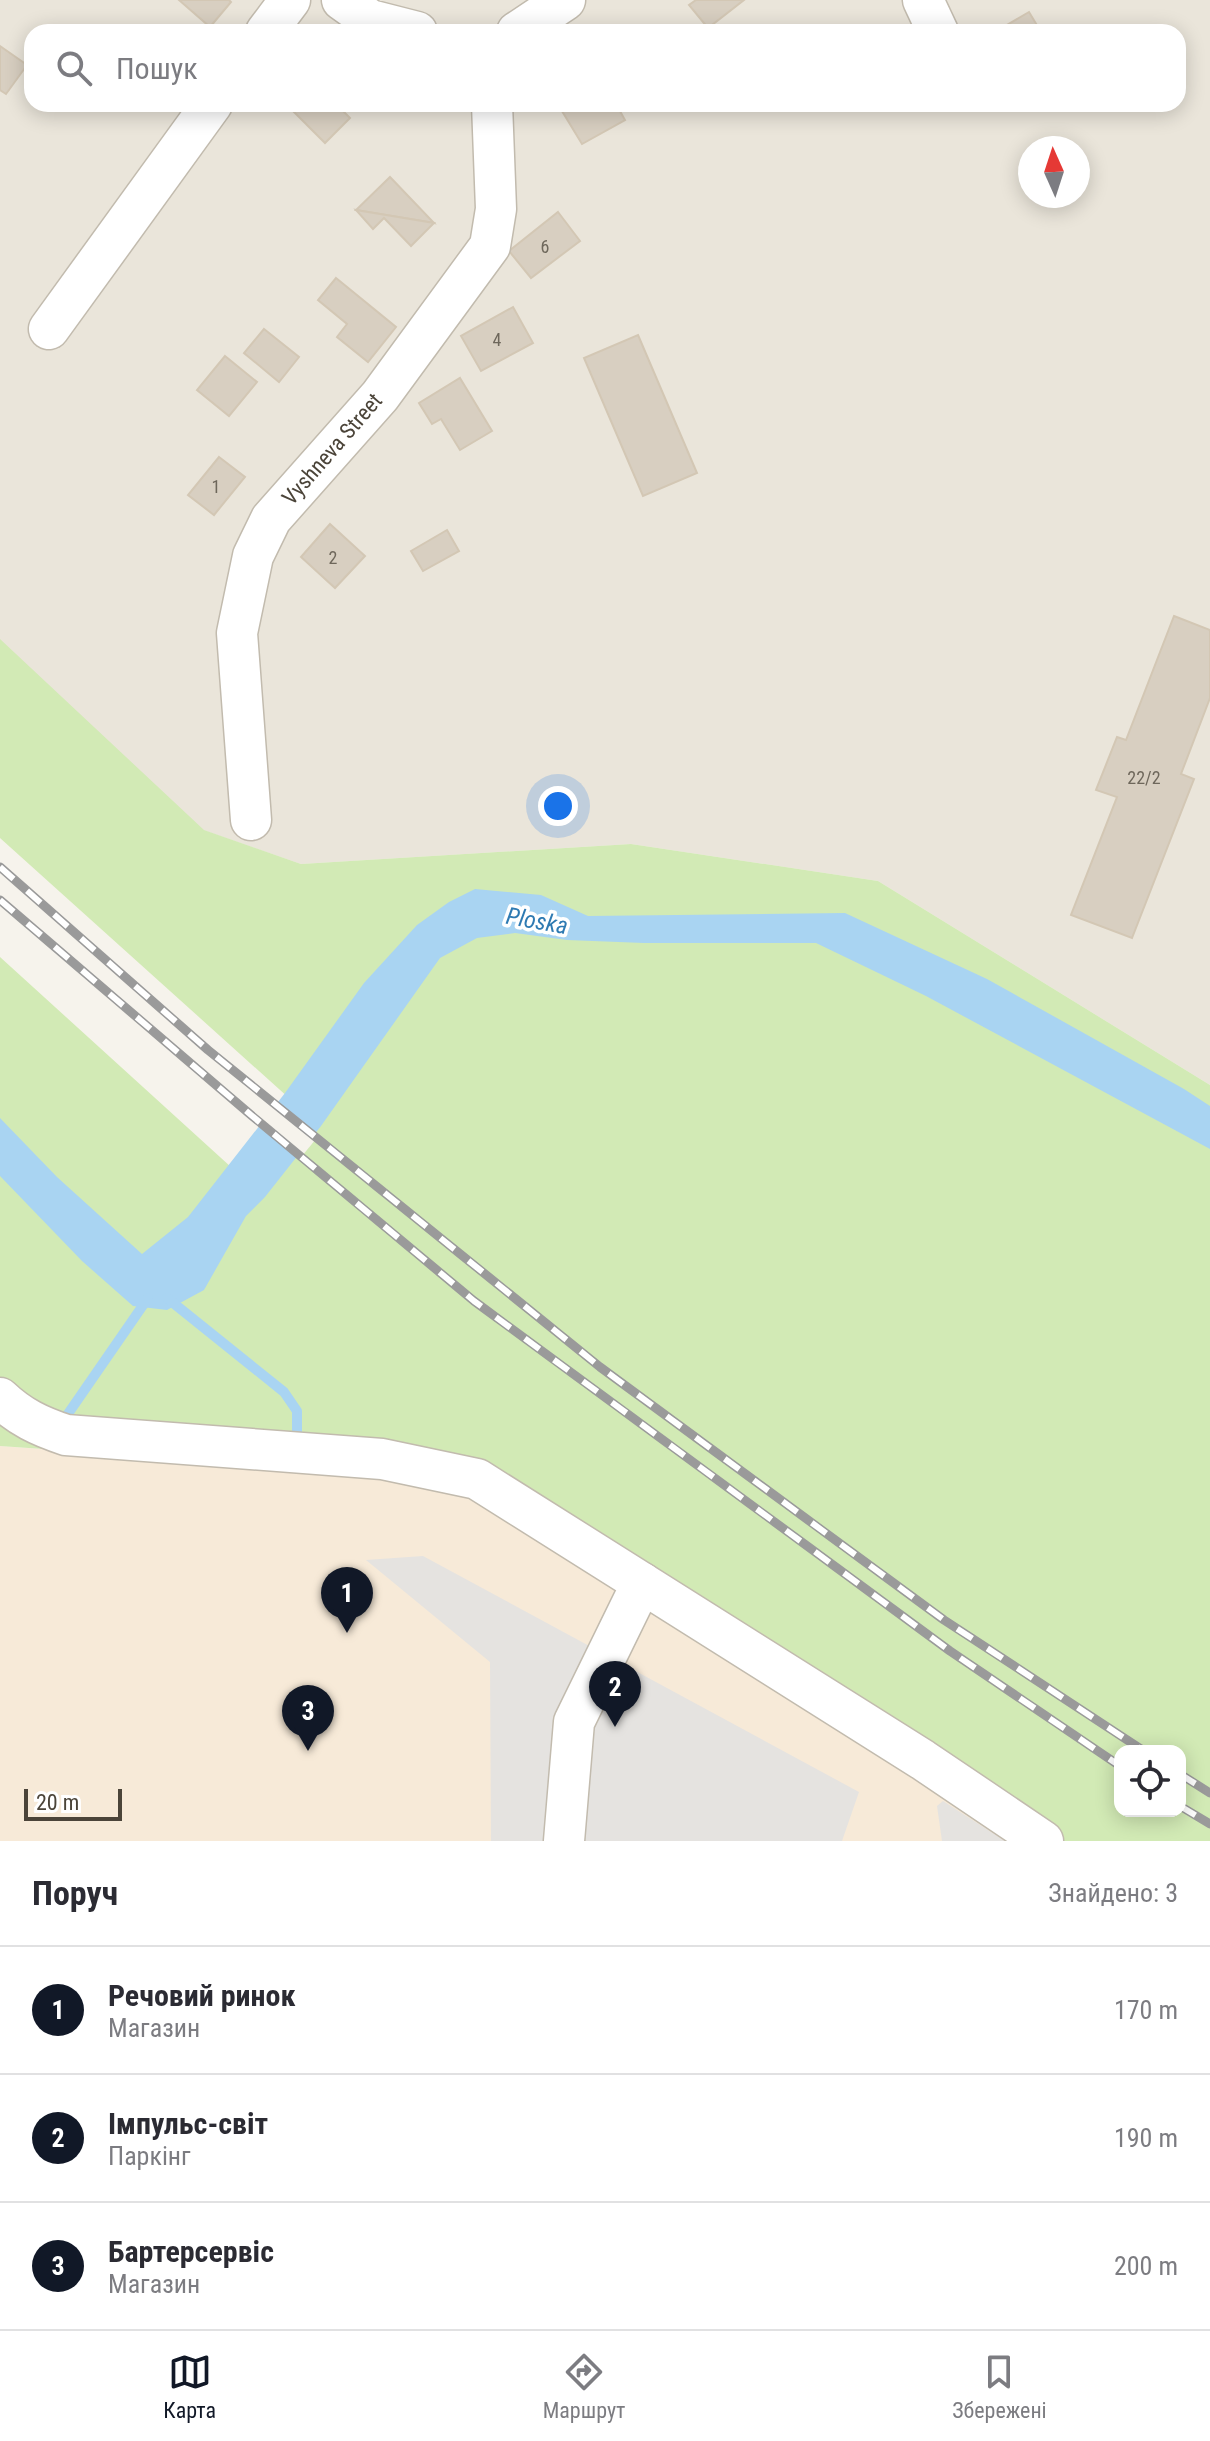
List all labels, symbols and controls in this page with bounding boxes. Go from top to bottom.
search box [24,24,1186,112]
icon: search [52,46,96,90]
text: Пошук [116,51,198,86]
north arrow [1018,136,1090,208]
house number: 6 [541,236,549,257]
house number: 4 [493,329,502,350]
street label: Vyshneva Street [277,388,387,510]
house number: 1 [212,476,220,497]
house number: 2 [329,547,338,568]
house number: 22/2 [1127,767,1161,788]
your location [538,786,578,826]
water label: Ploska [504,902,570,940]
pin: 1 [321,1567,373,1633]
pin: 2 [589,1661,641,1727]
pin: 3 [282,1685,334,1751]
map controls [1114,1745,1186,1817]
button: locate [1114,1745,1186,1817]
scale bar [24,1785,122,1821]
text: 20 m [36,1790,79,1815]
text: Поруч [32,1873,118,1913]
text: Знайдено: 3 [1048,1878,1178,1908]
text: Речовий ринок [108,1978,296,2013]
text: 1 [51,1995,65,2025]
text: 170 m [1114,1995,1178,2025]
text: Магазин [108,2013,200,2043]
text: Імпульс-світ [108,2106,268,2141]
text: 2 [51,2123,65,2153]
text: 190 m [1114,2123,1178,2153]
text: Паркінг [108,2141,191,2171]
text: Бартерсервіс [108,2234,274,2269]
text: 3 [51,2251,65,2281]
text: 200 m [1114,2251,1178,2281]
text: Магазин [108,2269,200,2299]
tab: Карта [163,2350,216,2423]
tab: Маршрут [543,2350,625,2423]
tab: Збережені [952,2350,1047,2423]

